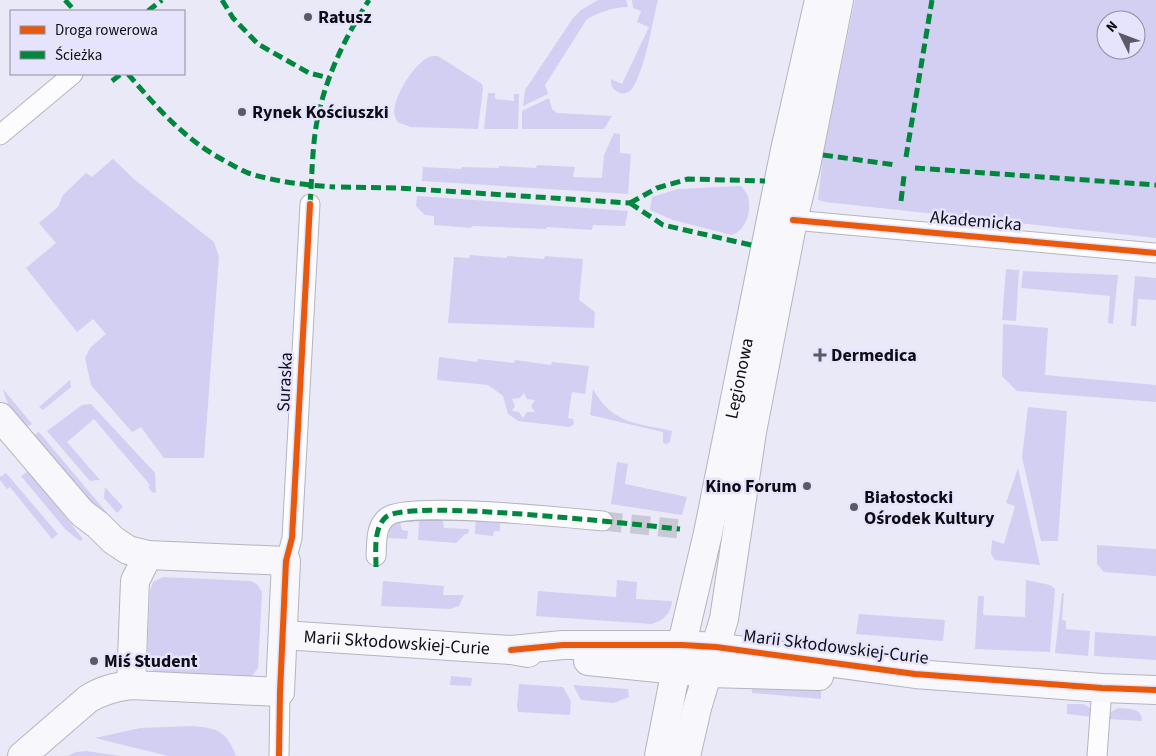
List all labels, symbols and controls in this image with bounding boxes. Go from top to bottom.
place label: Ratusz [318,5,371,30]
legend [10,10,185,75]
north arrow [1096,10,1146,60]
marker: Ratusz [302,11,314,23]
text: N [1102,17,1123,37]
text: Droga rowerowa [55,20,158,41]
text: Ścieżka [55,45,102,66]
place label: Rynek Kościuszki [252,100,389,125]
marker: Rynek Kościuszki [236,106,248,118]
street label: Akademicka [929,205,1023,237]
street label: Legionowa [719,336,759,421]
place label: Dermedica [831,343,917,368]
marker: Dermedica [813,348,827,362]
street label: Suraska [271,352,299,412]
place label: Kino Forum [705,474,797,499]
marker: Kino Forum [801,480,813,492]
place label: Białostocki Ośrodek Kultury [864,485,995,531]
marker: Białostocki Ośrodek Kultury [848,501,860,513]
street label: Marii Skłodowskiej-Curie [742,623,930,671]
street label: Marii Skłodowskiej-Curie [303,624,491,661]
place label: Miś Student [104,649,198,674]
marker: Miś Student [88,655,100,667]

